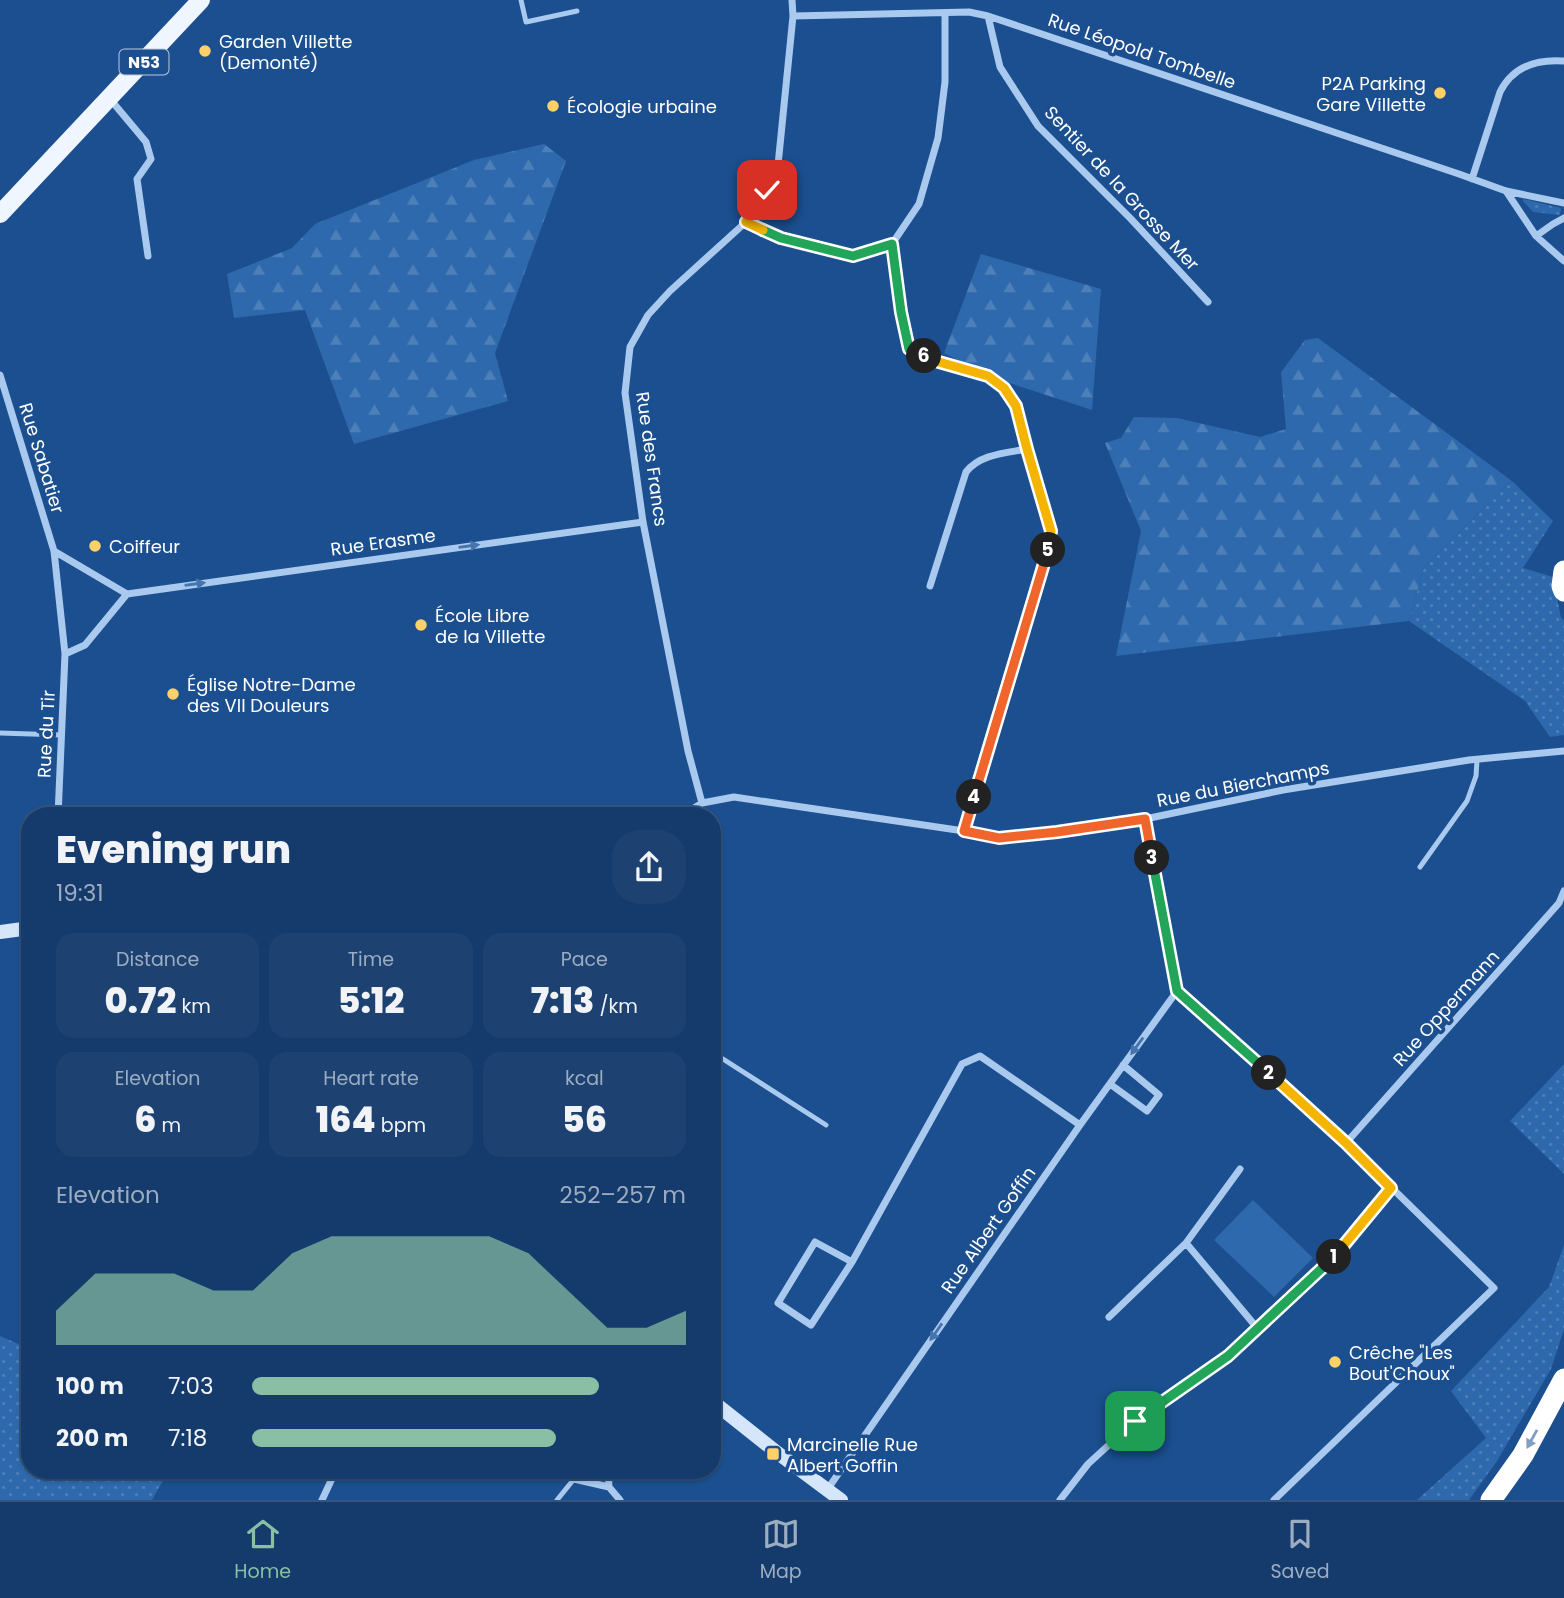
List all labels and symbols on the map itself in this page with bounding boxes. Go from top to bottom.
street label: Rue Léopold Tombelle [1045,7,1239,95]
place label: Garden Villette (Demonté) [219,29,352,75]
marker: Garden Villette (Demonté) [197,43,213,59]
road number: N53 [120,50,168,74]
place label: P2A Parking Gare Villette [1316,71,1426,117]
marker: P2A Parking Gare Villette [1432,85,1448,101]
place label: Écologie urbaine [567,94,717,119]
marker: Écologie urbaine [545,98,561,114]
street label: Sentier de la Grosse Mer [1039,100,1205,276]
pin [737,160,797,220]
pin: 6 [906,338,942,374]
street label: Rue des Francs [630,390,674,528]
street label: Rue Sabatier [13,400,71,517]
street label: Rue Erasme [329,522,437,562]
pin: 5 [1030,532,1066,568]
place label: Coiffeur [109,534,180,559]
marker: Coiffeur [87,538,103,554]
one-way arrow [458,541,480,552]
one-way arrow [184,579,206,590]
place label: École Libre de la Villette [435,603,545,649]
marker: École Libre de la Villette [413,617,429,633]
place label: Église Notre-Dame des VII Douleurs [187,672,356,718]
marker: Église Notre-Dame des VII Douleurs [165,686,181,702]
street label: Rue du Tir [31,689,61,779]
street label: Rue du Bierchamps [1155,755,1331,813]
pin: 4 [956,780,992,814]
pin: 3 [1134,840,1170,876]
street label: Rue Oppermann [1387,944,1505,1072]
one-way arrow [1131,1037,1145,1055]
pin: 2 [1252,1056,1286,1090]
street label: Rue Albert Goffin [935,1162,1041,1298]
pin: 1 [1316,1240,1352,1274]
one-way arrow [929,1323,943,1341]
place label: Crêche "Les Bout'Choux" [1349,1340,1455,1386]
marker: Crêche "Les Bout'Choux" [1327,1354,1343,1370]
pin [1105,1391,1165,1451]
one-way arrow [1526,1429,1538,1449]
place label: Marcinelle Rue Albert Goffin [787,1432,918,1478]
marker: Marcinelle Rue Albert Goffin [765,1446,781,1462]

